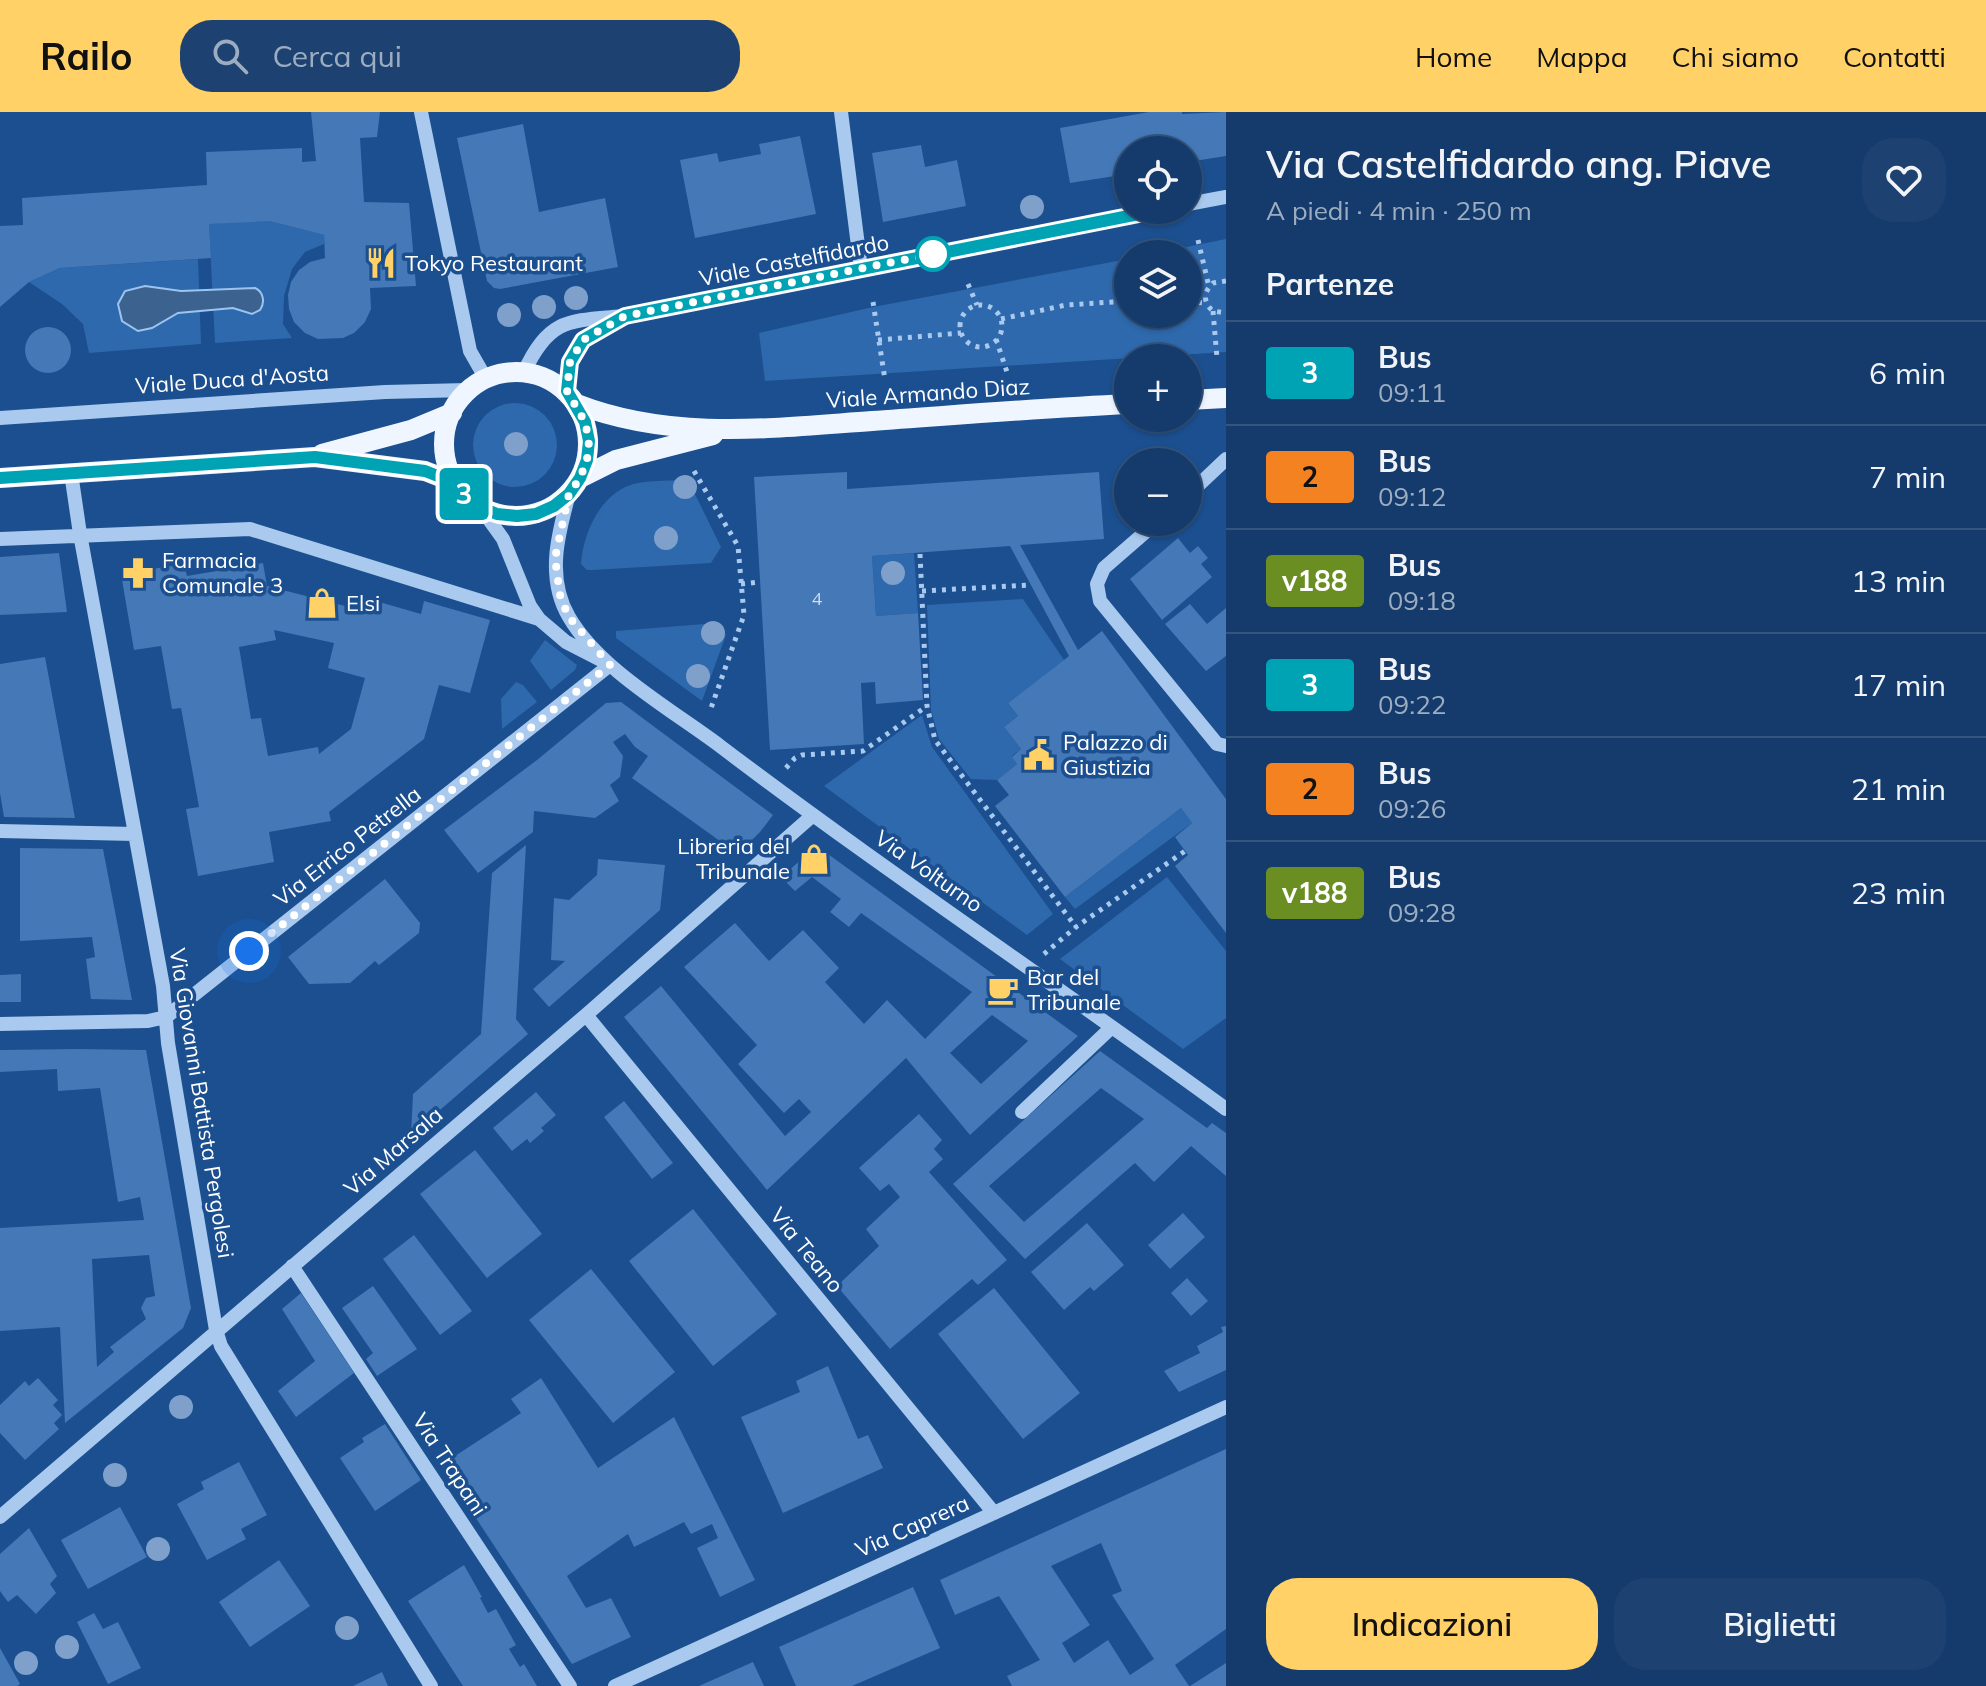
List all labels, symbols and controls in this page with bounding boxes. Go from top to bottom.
search box [180,20,740,92]
text: Railo [40,32,132,80]
icon: search [208,34,252,78]
text: Cerca qui [272,37,402,75]
text: Home [1415,39,1492,74]
text: Mappa [1536,39,1627,74]
text: Chi siamo [1671,39,1799,74]
text: Contatti [1843,39,1946,74]
map controls [1114,136,1202,536]
button: locate [1114,136,1202,224]
button: heart [1862,138,1946,222]
text: Via Castelfidardo ang. Piave [1266,140,1771,188]
text: A piedi · 4 min · 250 m [1266,194,1532,227]
street label: Viale Castelfidardo [697,228,891,292]
unlabelled marker [916,237,950,271]
button: layers [1114,240,1202,328]
restaurant icon: Tokyo Restaurant [364,246,398,280]
place label: Tokyo Restaurant [405,249,583,277]
text: Partenze [1266,265,1394,303]
text: Bus [1378,338,1432,376]
button: + [1114,344,1202,432]
text: 6 min [1869,354,1946,392]
text: 3 [1302,355,1318,390]
street label: Viale Duca d'Aosta [134,358,330,400]
street label: Viale Armando Diaz [825,372,1031,414]
text: 09:11 [1378,376,1446,409]
text: Bus [1378,442,1432,480]
button: − [1114,448,1202,536]
text: 7 min [1869,458,1946,496]
text: 2 [1302,459,1318,494]
line badge: 3 [438,468,490,520]
text: 3 [456,476,472,511]
text: 09:12 [1378,480,1446,513]
place label: Farmacia Comunale 3 [162,546,283,599]
text: Bus [1388,546,1441,584]
pharmacy icon: Farmacia Comunale 3 [121,556,155,590]
text: 13 min [1851,562,1946,600]
text: v188 [1282,563,1348,598]
text: 09:18 [1388,584,1456,617]
shop icon: Elsi [305,586,339,620]
house number: 4 [812,587,823,610]
place label: Elsi [346,589,380,617]
text: Bus [1378,650,1432,688]
text: 17 min [1851,666,1946,704]
text: 3 [1302,667,1318,702]
text: 09:22 [1378,688,1446,721]
place label: Palazzo di Giustizia [1063,728,1168,781]
public building icon: Palazzo di Giustizia [1022,738,1056,772]
text: Bus [1378,754,1432,792]
text: 21 min [1851,770,1946,808]
text: 2 [1302,771,1318,806]
street label: Via Errico Petrella [268,780,426,912]
text: 09:26 [1378,792,1446,825]
street label: Via Volturno [870,824,988,918]
place label: Libreria del Tribunale [677,832,790,885]
shop icon: Libreria del Tribunale [797,842,831,876]
text: Bus [1388,858,1441,896]
text: 23 min [1851,874,1946,912]
text: v188 [1282,875,1348,910]
text: 09:28 [1388,896,1456,929]
your location [229,931,269,971]
street label: Via Giovanni Battista Pergolesi [164,946,240,1260]
place label: Bar del Tribunale [1027,963,1121,1016]
cafe icon: Bar del Tribunale [986,973,1020,1007]
street label: Via Marsala [338,1100,448,1202]
street label: Via Teano [764,1202,850,1298]
street label: Via Trapani [406,1407,494,1521]
street label: Via Caprera [851,1488,973,1564]
button: Indicazioni [1266,1578,1598,1670]
button: Biglietti [1614,1578,1946,1670]

